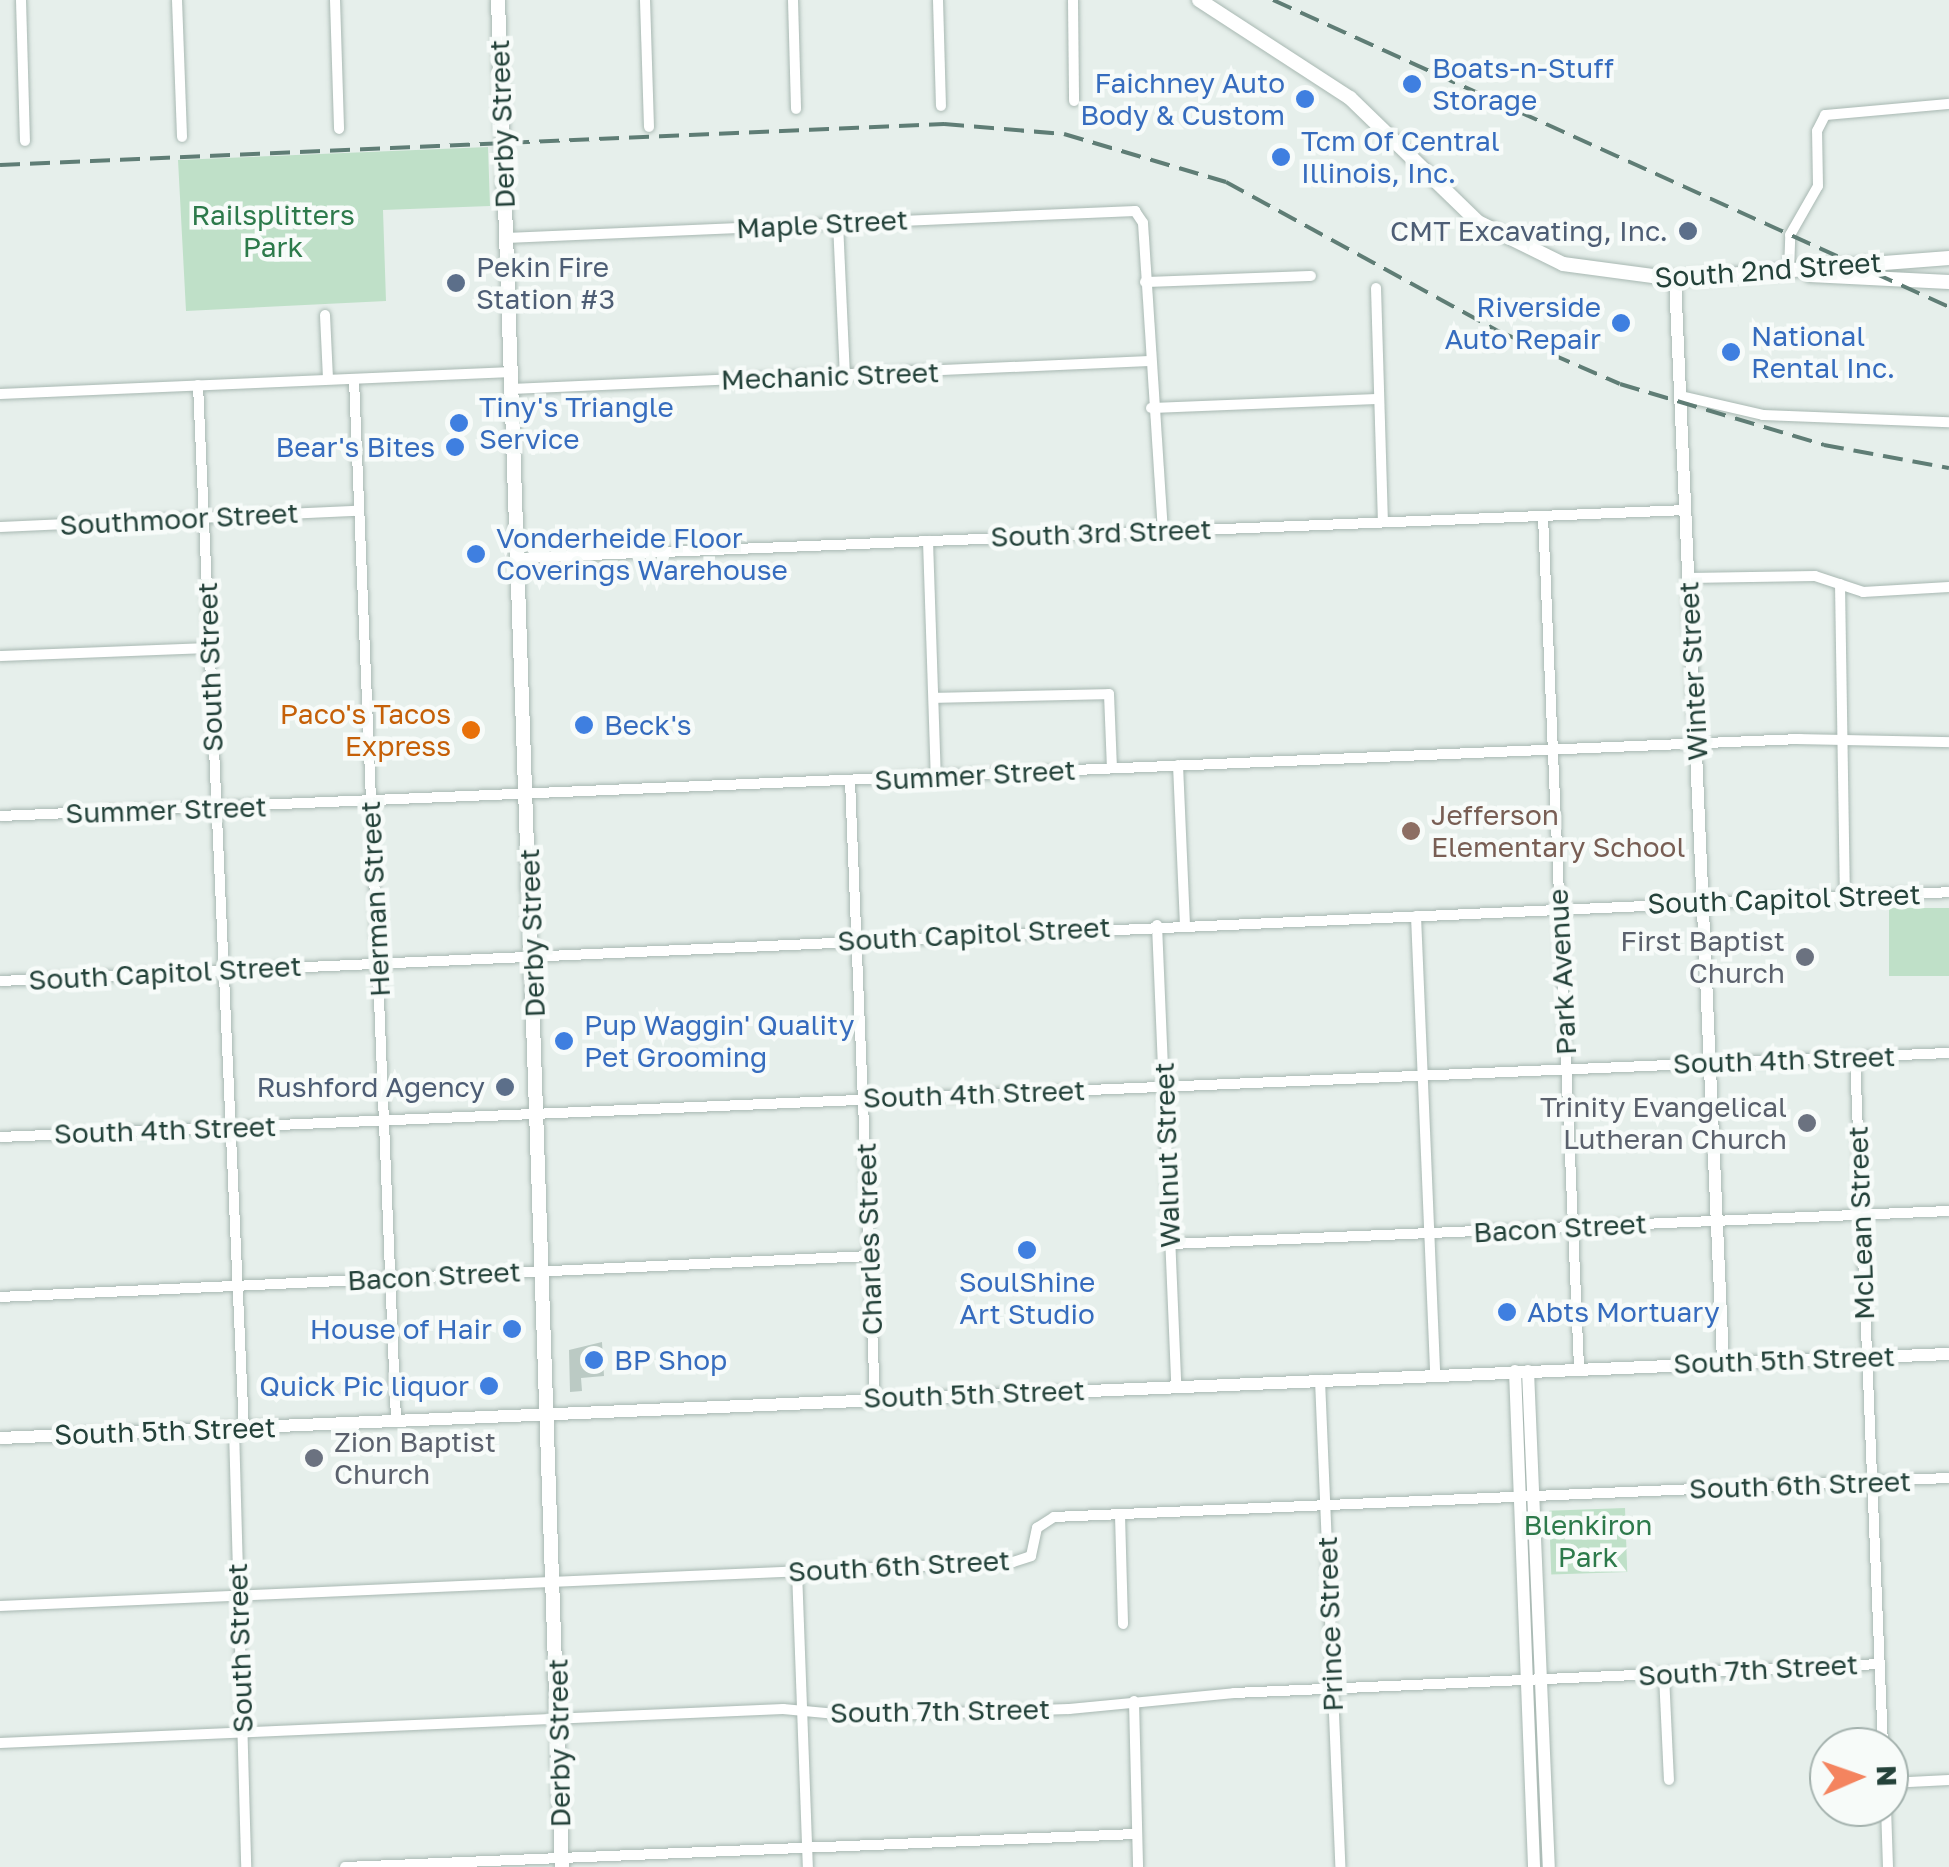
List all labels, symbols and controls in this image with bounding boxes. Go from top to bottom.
street label: Derby Street [482,39,522,209]
place label: Boats-n-Stuff Storage [1432,51,1614,117]
place label: Faichney Auto Body & Custom [1080,66,1285,132]
marker: Boats-n-Stuff Storage [1401,73,1423,95]
marker: Faichney Auto Body & Custom [1294,88,1316,110]
place label: Tcm Of Central Illinois, Inc. [1301,124,1500,190]
marker: Tcm Of Central Illinois, Inc. [1270,146,1292,168]
park label: Railsplitters Park [191,198,355,264]
street label: Maple Street [735,203,909,245]
place label: CMT Excavating, Inc. [1390,214,1668,248]
marker: CMT Excavating, Inc. [1677,220,1699,242]
street label: South 2nd Street [1653,245,1883,295]
place label: Pekin Fire Station #3 [476,250,615,316]
marker: Pekin Fire Station #3 [445,272,467,294]
place label: Riverside Auto Repair [1444,290,1601,356]
marker: Riverside Auto Repair [1610,312,1632,334]
place label: National Rental Inc. [1751,319,1895,385]
marker: National Rental Inc. [1720,341,1742,363]
street label: Mechanic Street [720,355,940,397]
place label: Tiny's Triangle Service [479,390,674,456]
marker: Tiny's Triangle Service [448,412,470,434]
place label: Bear's Bites [276,430,435,464]
marker: Bear's Bites [444,436,466,458]
street label: Southmoor Street [59,496,299,542]
street label: South 3rd Street [990,512,1212,554]
place label: Vonderheide Floor Coverings Warehouse [496,521,788,587]
marker: Vonderheide Floor Coverings Warehouse [465,543,487,565]
street label: Winter Street [1672,580,1714,762]
street label: South Street [190,581,230,753]
place label: Paco's Tacos Express [280,697,451,763]
place label: Beck's [604,708,692,742]
marker: Beck's [573,714,595,736]
marker: Paco's Tacos Express [460,719,482,741]
street label: Summer Street [874,753,1076,797]
street label: Summer Street [65,790,267,830]
place label: Jefferson Elementary School [1431,798,1685,864]
street label: Herman Street [353,800,397,998]
marker: Jefferson Elementary School [1400,820,1422,842]
street label: Derby Street [512,848,552,1018]
street label: South Capitol Street [1647,877,1921,921]
street label: Park Avenue [1541,888,1583,1056]
street label: South Capitol Street [837,910,1111,958]
place label: First Baptist Church [1620,924,1785,990]
marker: First Baptist Church [1794,946,1816,968]
street label: South Capitol Street [28,949,302,997]
place label: Pup Waggin' Quality Pet Grooming [584,1008,855,1074]
marker: Pup Waggin' Quality Pet Grooming [553,1030,575,1052]
street label: South 4th Street [1672,1039,1896,1081]
street label: Walnut Street [1147,1062,1187,1248]
place label: Rushford Agency [256,1070,485,1104]
street label: South 4th Street [862,1073,1086,1115]
marker: Rushford Agency [494,1076,516,1098]
place label: Trinity Evangelical Lutheran Church [1540,1090,1787,1156]
street label: South 4th Street [53,1109,277,1151]
marker: Trinity Evangelical Lutheran Church [1796,1112,1818,1134]
street label: McLean Street [1841,1125,1881,1321]
street label: Charles Street [849,1142,889,1336]
street label: Bacon Street [1472,1207,1648,1249]
marker: SoulShine Art Studio [1016,1239,1038,1261]
street label: Bacon Street [346,1255,522,1297]
place label: SoulShine Art Studio [959,1265,1095,1331]
place label: Abts Mortuary [1527,1295,1720,1329]
marker: Abts Mortuary [1496,1301,1518,1323]
place label: House of Hair [310,1312,492,1346]
marker: House of Hair [501,1318,523,1340]
street label: South 5th Street [1673,1339,1895,1381]
place label: BP Shop [614,1343,727,1377]
marker: BP Shop [583,1349,605,1371]
place label: Quick Pic liquor [259,1369,469,1403]
street label: South 5th Street [863,1373,1085,1415]
marker: Quick Pic liquor [478,1375,500,1397]
street label: South 5th Street [54,1410,276,1452]
place label: Zion Baptist Church [334,1425,496,1491]
marker: Zion Baptist Church [303,1447,325,1469]
street label: South 6th Street [1688,1464,1912,1506]
park label: Blenkiron Park [1524,1508,1652,1574]
street label: Prince Street [1310,1536,1350,1712]
street label: South 6th Street [787,1543,1011,1589]
street label: South Street [220,1562,260,1734]
street label: South 7th Street [1637,1647,1859,1693]
street label: Derby Street [541,1658,577,1828]
street label: South 7th Street [830,1692,1050,1730]
north arrow [1809,1727,1909,1827]
text: N [1871,1765,1904,1787]

